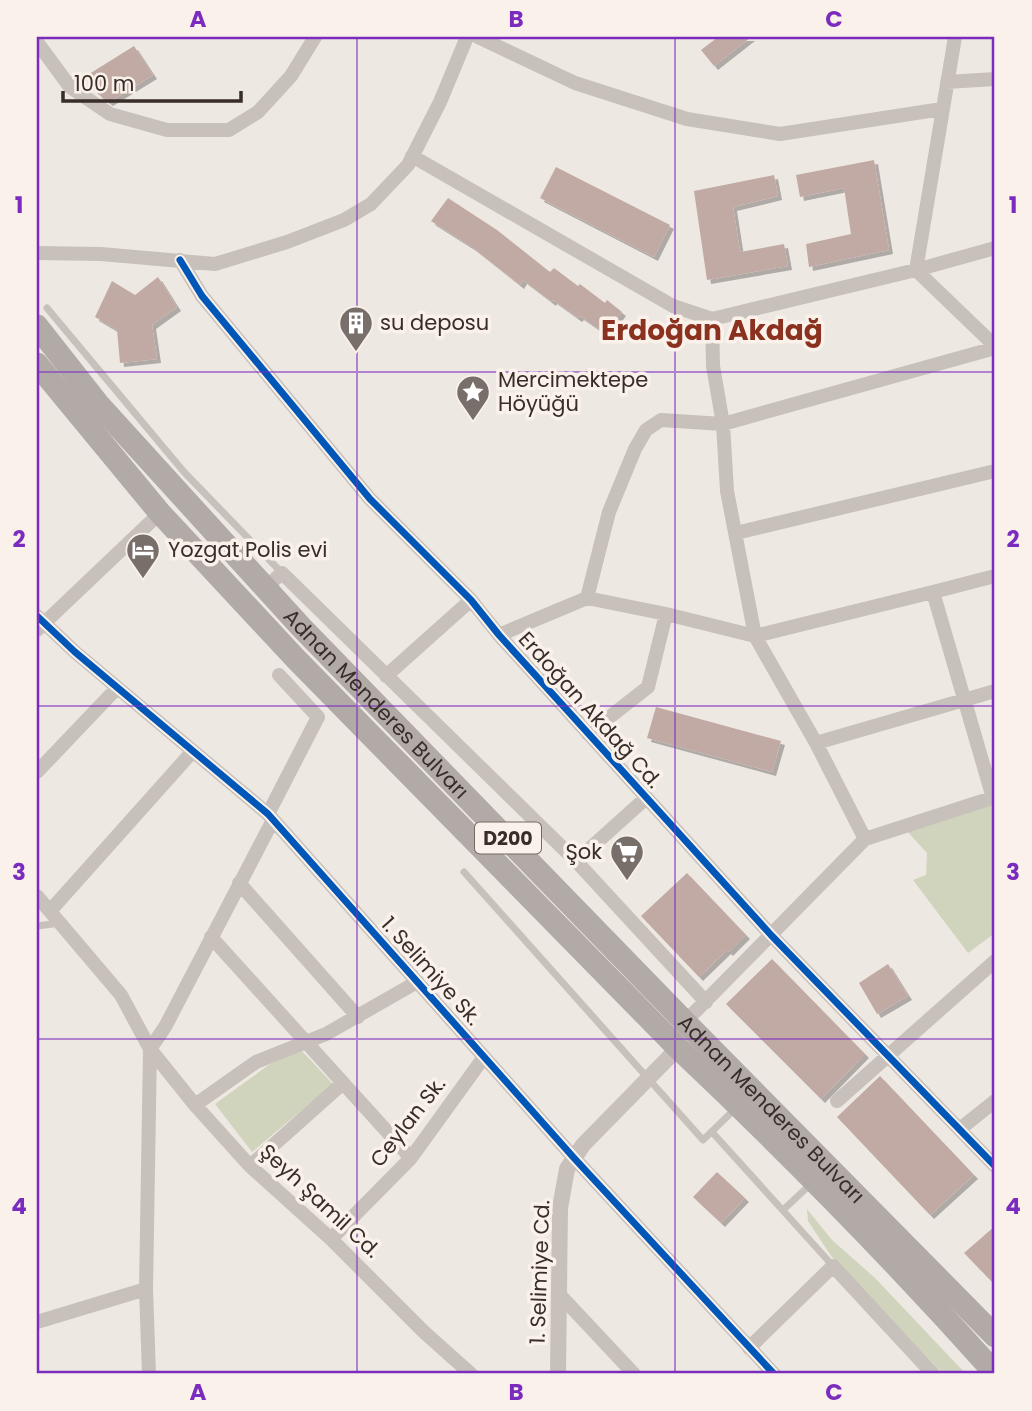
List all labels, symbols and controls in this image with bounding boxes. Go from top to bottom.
text: A [190,3,207,35]
text: B [508,3,524,35]
text: C [825,3,843,35]
scale bar [63,60,242,104]
text: 100 m [74,69,134,98]
text: 1 [15,189,23,221]
text: 1 [1009,189,1017,221]
building icon: su deposu [337,304,375,353]
place label: su deposu [380,308,489,337]
district label: Erdoğan Akdağ [601,311,823,350]
place label: Mercimektepe Höyüğü [498,365,648,418]
place icon: Mercimektepe Höyüğü [454,373,492,422]
text: 2 [12,523,26,555]
text: 2 [1006,523,1020,555]
hotel icon: Yozgat Polis evi [124,531,162,580]
place label: Yozgat Polis evi [168,535,327,564]
street label: Adnan Menderes Bulvarı [277,602,475,805]
street label: Erdoğan Akdağ Cd. [512,625,669,794]
road number: D200 [475,822,541,853]
supermarket icon: Şok [608,833,646,882]
place label: Şok [565,837,602,866]
text: 3 [12,856,26,888]
text: 3 [1006,856,1020,888]
street label: 1. Selimiye Sk. [375,910,488,1031]
street label: Adnan Menderes Bulvarı [672,1008,871,1210]
street label: Ceylan Sk. [363,1071,452,1173]
street label: Şeyh Şamil Cd. [254,1137,387,1264]
text: 4 [11,1190,27,1222]
text: 4 [1005,1190,1021,1222]
street label: 1. Selimiye Cd. [522,1199,557,1345]
text: A [190,1376,207,1408]
text: B [508,1376,524,1408]
text: C [825,1376,843,1408]

